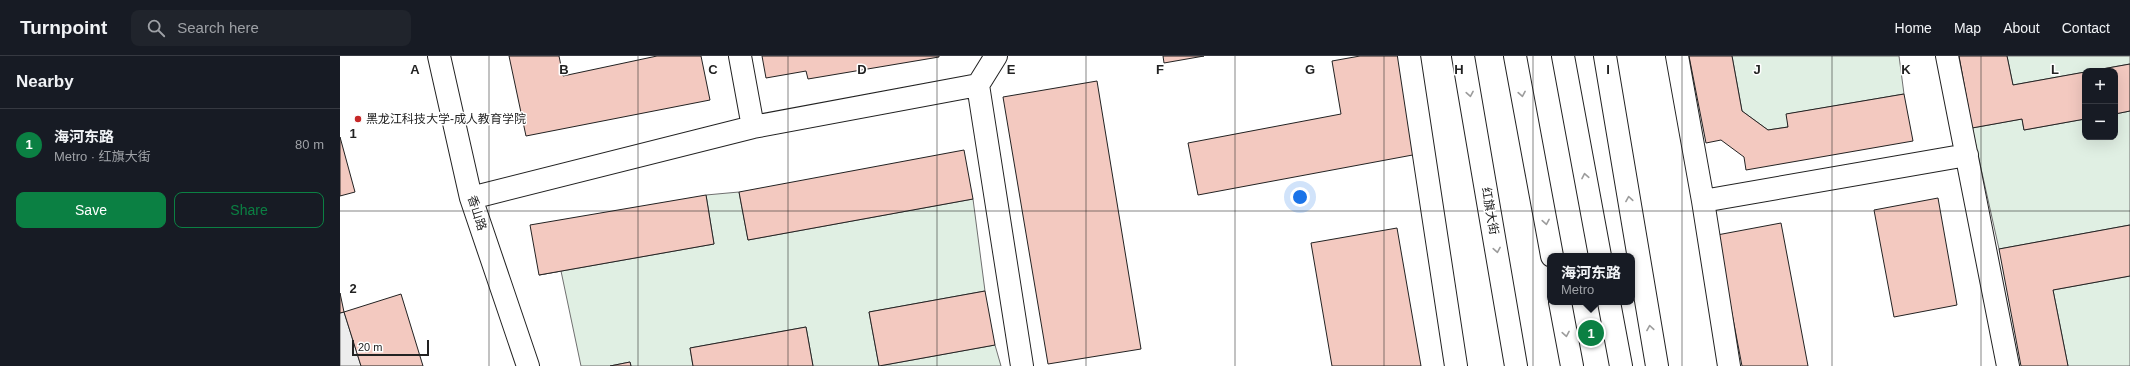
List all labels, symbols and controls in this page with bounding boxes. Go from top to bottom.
search box [131,10,411,46]
text: Turnpoint [20,17,107,38]
icon: search [145,17,167,39]
text: Search here [177,19,259,36]
text: Home [1895,20,1932,36]
text: Map [1954,20,1981,36]
text: About [2003,20,2040,36]
text: Contact [2062,20,2110,36]
text: A [410,62,420,77]
text: B [559,62,569,77]
text: C [708,62,718,77]
text: D [857,62,867,77]
text: E [1007,62,1016,77]
text: F [1156,62,1164,77]
text: G [1305,62,1315,77]
text: H [1454,62,1464,77]
text: I [1606,62,1610,77]
text: J [1753,62,1761,77]
text: K [1901,62,1911,77]
text: L [2051,62,2059,77]
map controls [2082,68,2118,140]
button: + [2082,68,2118,104]
text: Nearby [16,72,74,91]
one-way arrow [1465,91,1474,98]
one-way arrow [1517,91,1526,97]
button: − [2082,104,2118,140]
place label: 黑龙江科技大学-成人教育学院 [366,112,526,126]
marker: 黑龙江科技大学-成人教育学院 [353,114,363,124]
text: 1 [349,126,357,141]
text: 海河东路 [54,128,114,145]
text: 1 [25,137,33,152]
text: 80 m [295,137,324,152]
text: Metro · 红旗大街 [54,149,151,164]
one-way arrow [1582,173,1590,180]
street label: 红旗大街 [1479,186,1501,236]
your location [1290,187,1310,207]
button: Save [16,192,166,228]
button: Share [174,192,324,228]
street label: 香山路 [465,194,489,232]
one-way arrow [1625,196,1634,202]
one-way arrow [1541,219,1549,225]
one-way arrow [1492,247,1501,253]
popup [1547,253,1635,305]
text: 海河东路 [1561,264,1621,281]
text: 2 [349,281,357,296]
text: Metro [1561,282,1594,297]
pin: 1 [1578,318,1604,348]
one-way arrow [1646,324,1655,331]
one-way arrow [1561,331,1570,337]
scale bar [352,338,429,357]
text: 20 m [358,341,382,353]

